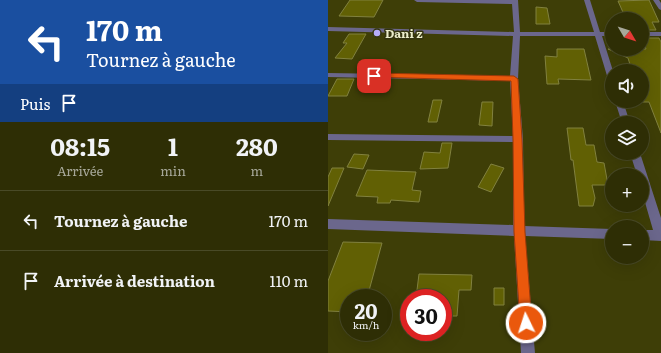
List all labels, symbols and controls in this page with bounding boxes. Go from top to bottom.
text: 170 m [86,8,163,50]
north arrow [605,12,649,56]
map controls [605,12,649,264]
icon: left [20,16,72,68]
place label: Dani z [385,24,423,42]
marker: Dani z [372,28,382,38]
text: Tournez à gauche [86,46,236,73]
pin [357,59,391,93]
button: sound [605,64,649,108]
icon: arrive [363,65,385,87]
text: Puis [20,92,50,115]
icon: arrive [58,92,80,114]
button: layers [605,116,649,160]
text: 08:15 [50,128,110,163]
text: 1 [168,128,178,163]
text: 280 [236,128,278,163]
text: Arrivée [57,161,103,180]
text: min [160,161,186,180]
text: m [251,161,263,180]
button: + [605,168,649,212]
text: Tournez à gauche [54,209,187,232]
text: 170 m [269,209,308,232]
icon: left [20,210,42,232]
button: − [605,220,649,264]
text: Arrivée à destination [54,269,215,292]
text: 110 m [270,269,308,292]
icon: arrive [20,270,42,292]
speed limit sign: 30 [400,289,452,341]
text: 20 [354,295,378,325]
position arrow [505,302,547,344]
text: km/h [353,317,379,332]

